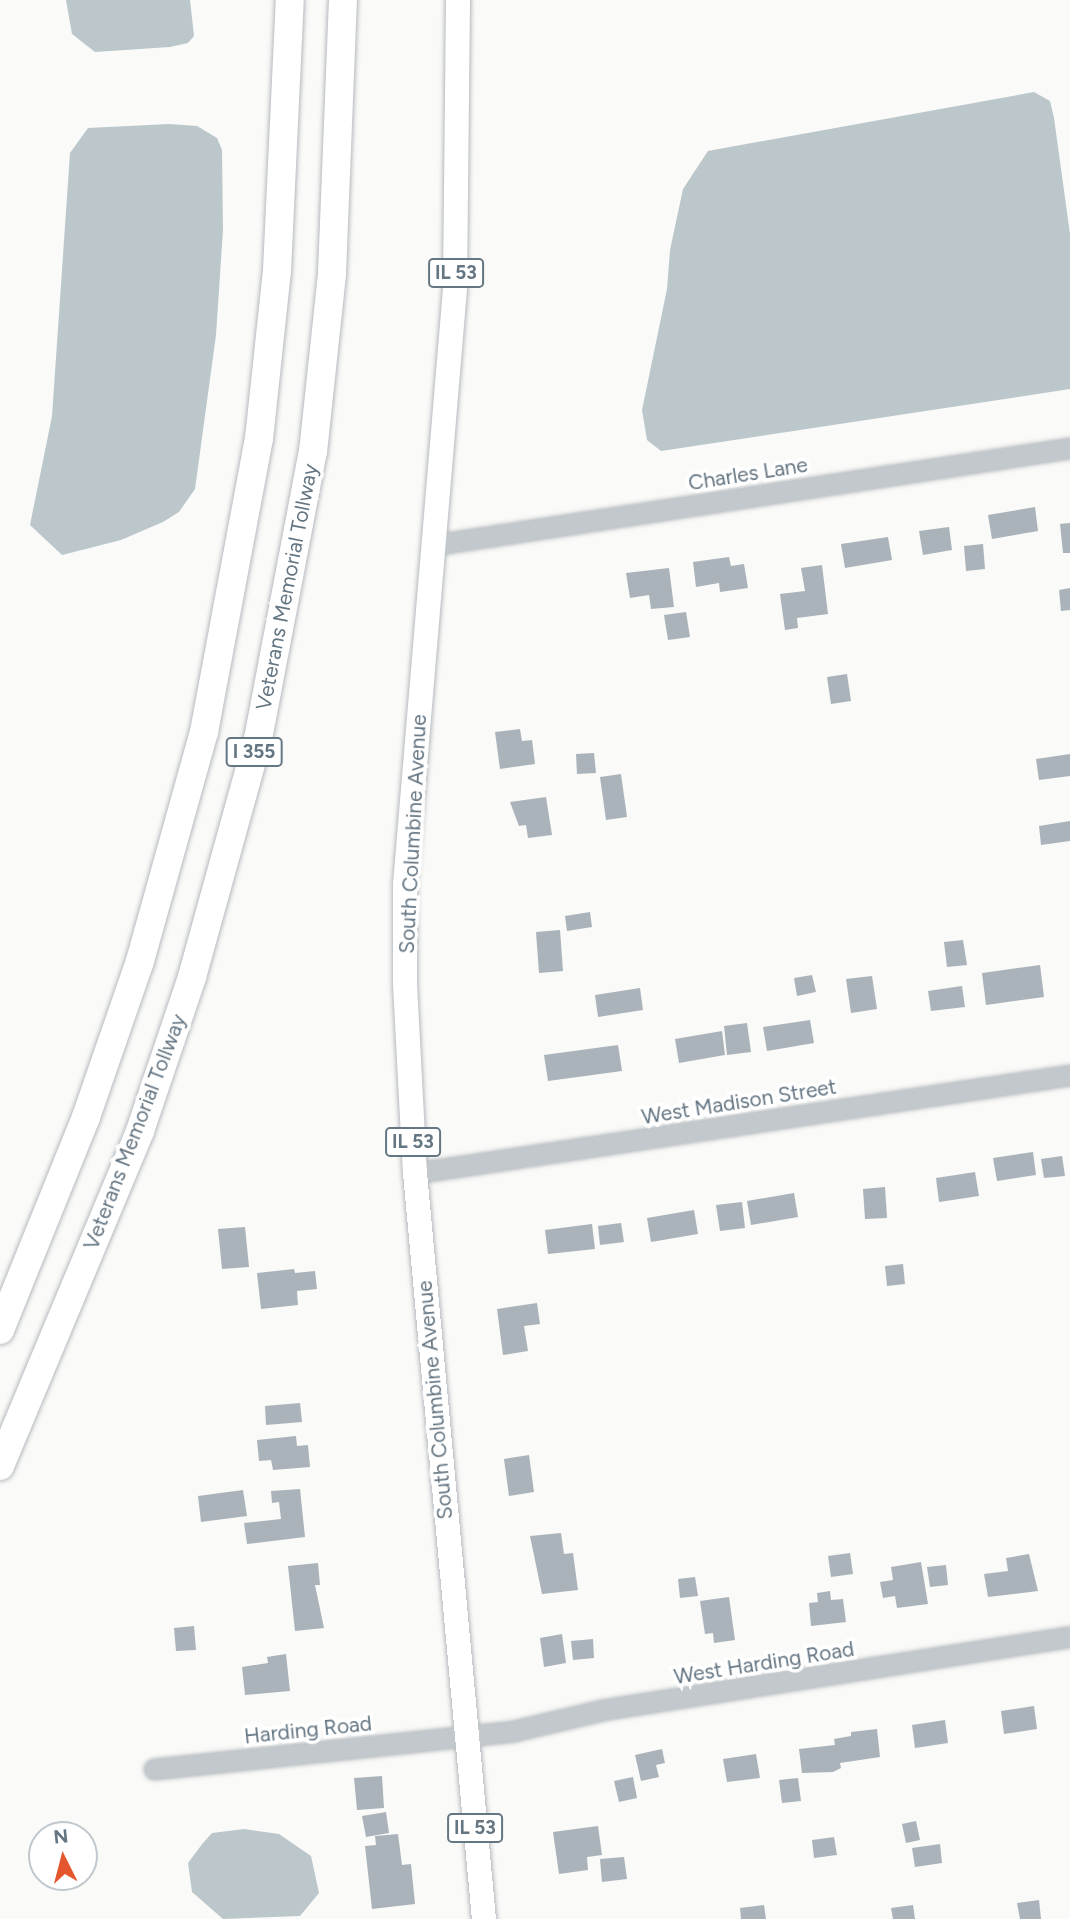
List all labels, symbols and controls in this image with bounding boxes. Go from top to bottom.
road number: IL 53 [428,258,484,288]
street label: Charles Lane [687,452,809,496]
street label: Veterans Memorial Tollway [251,462,323,712]
street label: South Columbine Avenue [394,714,432,954]
road number: I 355 [224,736,284,768]
street label: Veterans Memorial Tollway [78,1011,192,1253]
street label: West Madison Street [640,1074,838,1130]
road number: IL 53 [385,1126,441,1158]
street label: South Columbine Avenue [412,1279,458,1521]
street label: West Harding Road [672,1636,856,1690]
street label: Harding Road [243,1711,373,1749]
road number: IL 53 [447,1812,503,1844]
north arrow [28,1821,98,1891]
text: N [52,1824,69,1849]

